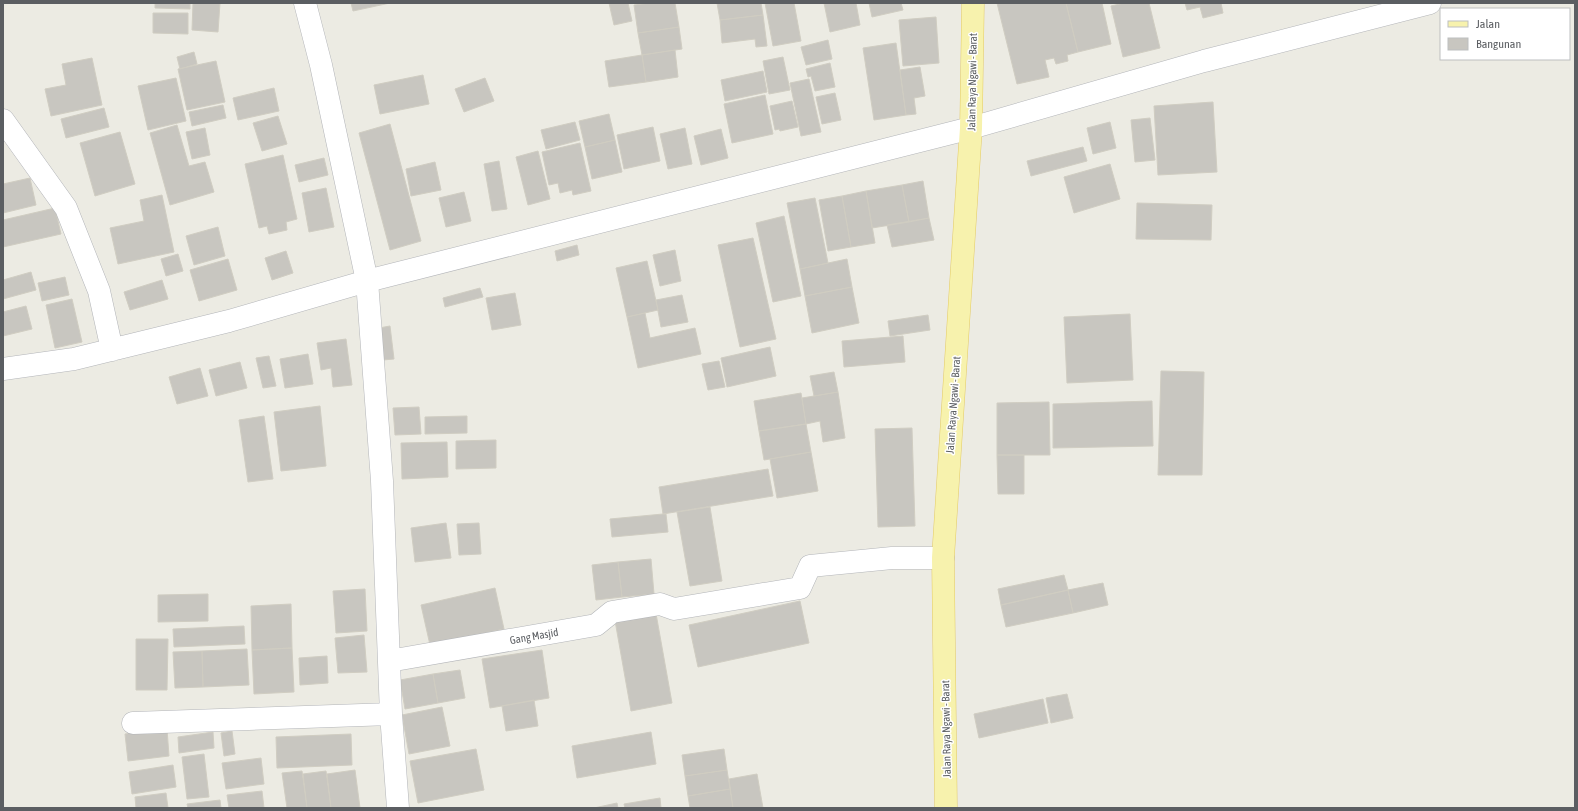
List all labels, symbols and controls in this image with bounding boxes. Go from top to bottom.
legend [1440,8,1570,60]
text: Jalan [1476,17,1500,31]
street label: Jalan Raya Ngawi - Barat [965,33,979,131]
text: Bangunan [1476,37,1521,51]
street label: Jalan Raya Ngawi - Barat [944,356,962,454]
street label: Gang Masjid [509,626,559,646]
street label: Jalan Raya Ngawi - Barat [939,680,953,778]

